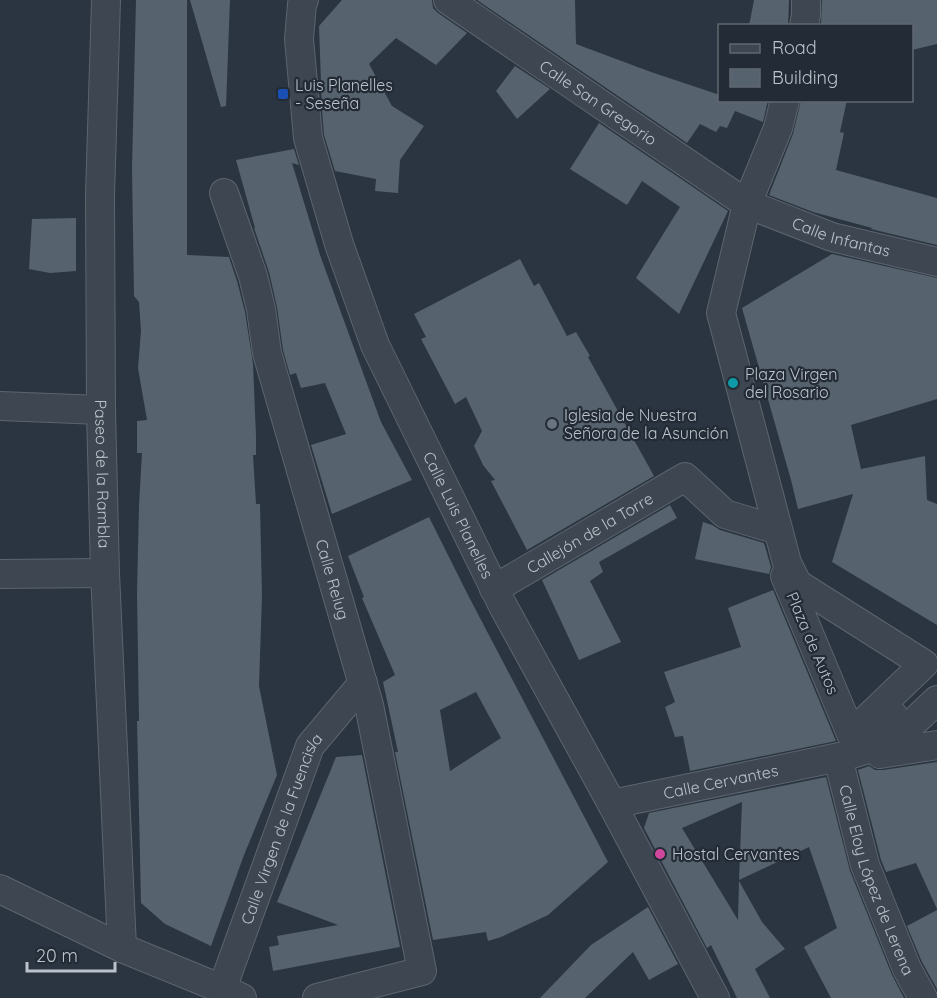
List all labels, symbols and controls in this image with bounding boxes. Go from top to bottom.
legend [718,24,913,102]
text: Road [772,36,817,59]
street label: Calle San Gregorio [536,56,661,150]
text: Building [772,66,838,89]
place label: Luis Planelles - Seseña [295,75,393,113]
marker: Luis Planelles - Seseña [276,87,290,101]
street label: Calle Infantas [789,213,892,261]
place label: Plaza Virgen del Rosario [745,364,838,402]
marker: Plaza Virgen del Rosario [726,376,740,390]
street label: Paseo de la Rambla [91,399,114,549]
place label: Iglesia de Nuestra Señora de la Asunción [564,405,729,443]
marker: Iglesia de Nuestra Señora de la Asunción [545,417,559,431]
street label: Calle Luis Planelles [419,448,498,582]
street label: Callejón de la Torre [523,488,657,578]
street label: Calle Relug [311,537,354,622]
street label: Plaza de Autos [782,589,844,697]
street label: Calle Virgen de la Fuencisla [236,729,327,927]
street label: Calle Cervantes [662,760,780,803]
street label: Calle Eloy López de Lerena [835,783,918,979]
place label: Hostal Cervantes [672,844,800,864]
marker: Hostal Cervantes [653,847,667,861]
scale bar [27,935,116,973]
text: 20 m [36,944,78,967]

